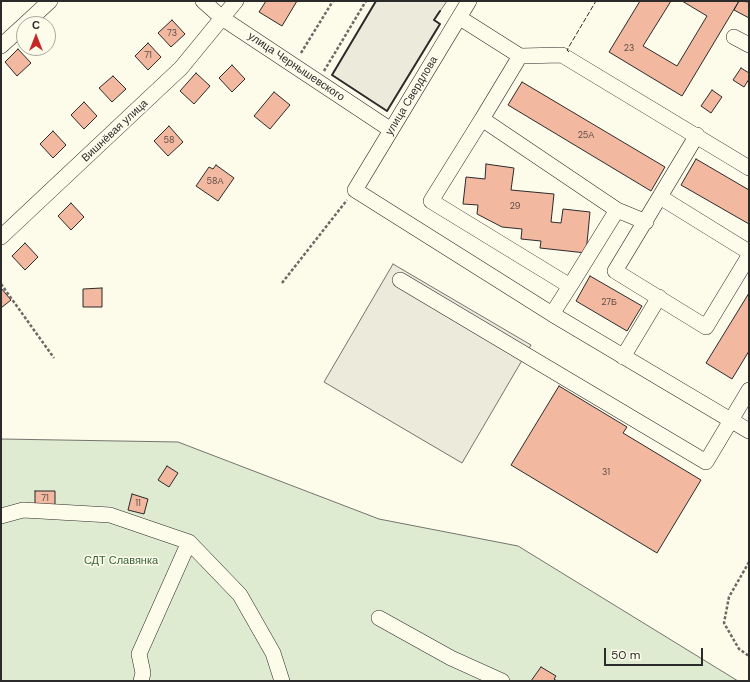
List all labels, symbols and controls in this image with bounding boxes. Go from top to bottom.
north arrow [16,16,56,56]
text: С [32,18,40,32]
house number: 73 [167,29,177,39]
street label: улица Чернышевского [245,30,347,104]
house number: 23 [624,44,634,54]
house number: 71 [144,51,152,61]
street label: улица Свердлова [383,54,441,138]
street label: Вишнёвая улица [79,97,151,165]
house number: 25А [578,131,594,141]
house number: 58 [164,136,174,146]
house number: 58А [207,177,223,187]
house number: 29 [510,202,520,212]
house number: 27Б [601,298,617,308]
house number: 31 [602,468,610,478]
house number: 71 [41,494,49,504]
house number: 11 [135,499,141,509]
park label: СДТ Славянка [84,554,158,568]
scale bar [606,640,705,666]
text: 50 m [611,647,640,663]

